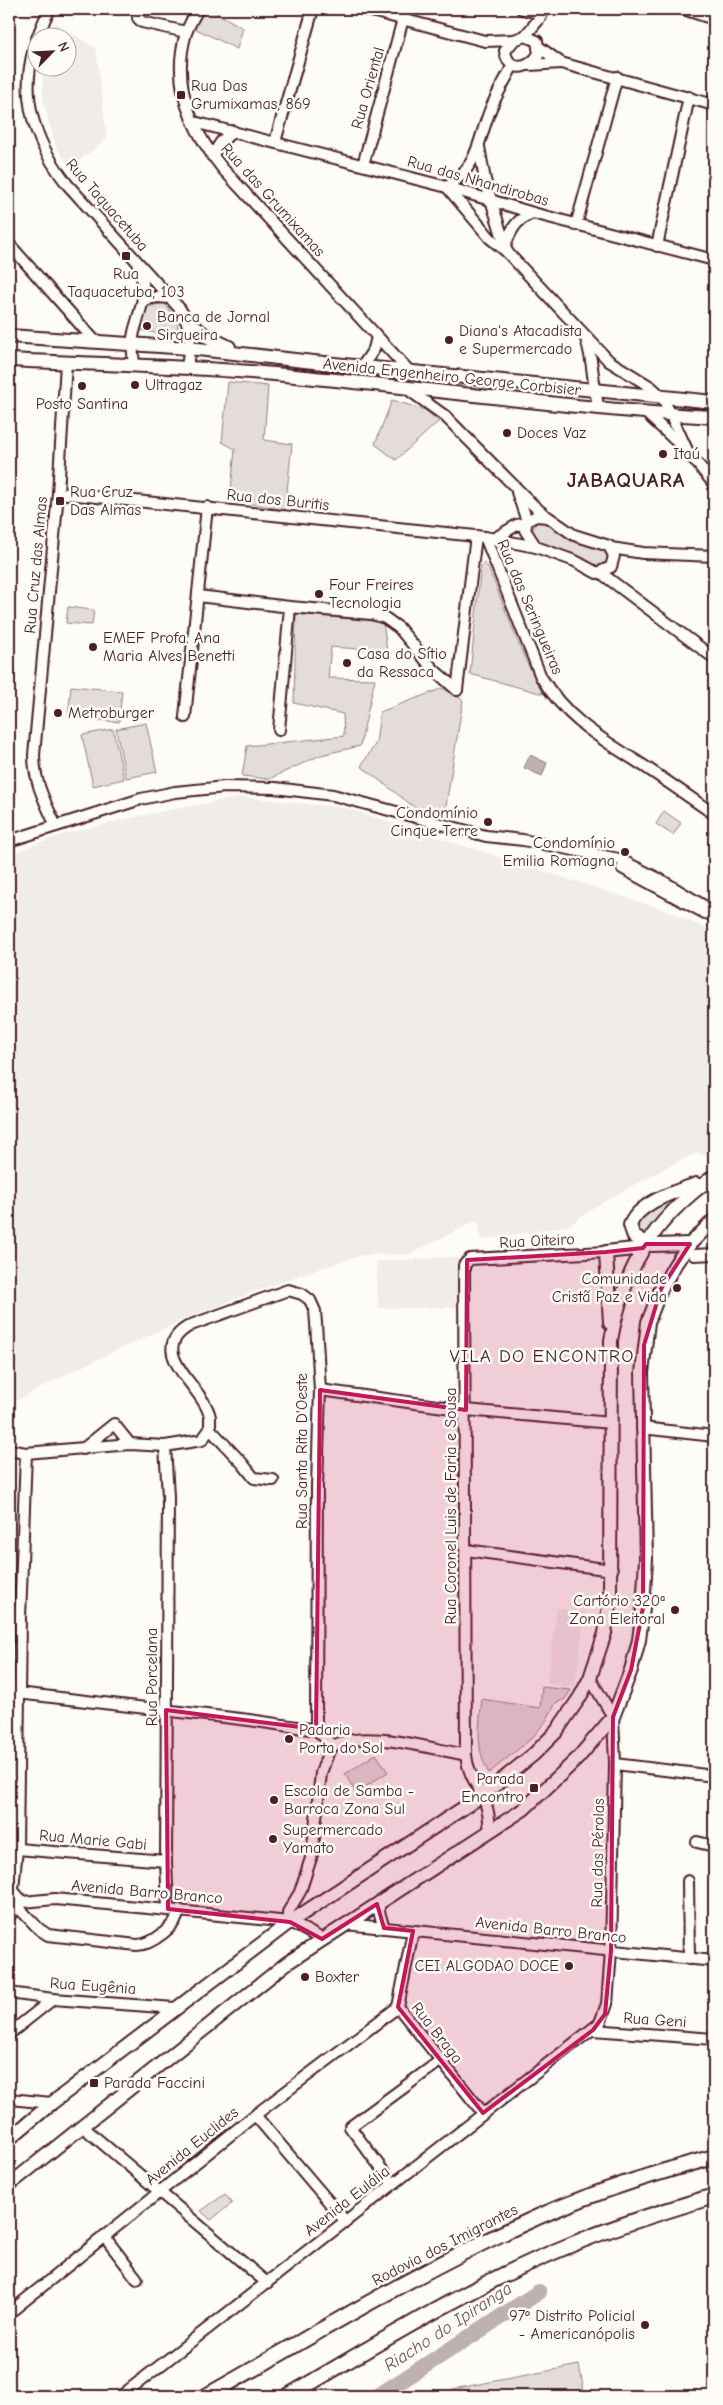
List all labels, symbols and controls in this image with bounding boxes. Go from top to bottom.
north arrow [28,28,78,78]
text: N [54,39,73,55]
street label: Rua Oriental [348,45,388,131]
place label: Rua Das Grumixamas, 869 [191,77,311,113]
marker: Rua Das Grumixamas, 869 [175,89,187,101]
street label: Rua das Grumixamas [217,140,329,261]
street label: Rua das Nhandirobas [405,152,551,210]
street label: Rua Taquacetuba [62,155,152,255]
marker: Rua Taquacetuba, 103 [120,250,132,262]
place label: Rua Taquacetuba, 103 [67,265,185,301]
place label: Banca de Jornal Sirqueira [157,308,270,344]
marker: Banca de Jornal Sirqueira [141,320,153,332]
place label: Diana's Atacadista e Supermercado [459,322,582,358]
marker: Diana's Atacadista e Supermercado [443,334,455,346]
street label: Avenida Engenheiro George Corbisier [322,354,583,400]
place label: Ultragaz [145,376,202,394]
marker: Ultragaz [129,379,141,391]
marker: Posto Santina [76,380,88,392]
place label: Posto Santina [36,395,128,413]
place label: Doces Vaz [517,424,586,442]
marker: Doces Vaz [501,427,513,439]
place label: Itaú [673,445,700,463]
marker: Itaú [657,448,669,460]
district label: JABAQUARA [567,468,685,492]
place label: Rua Cruz Das Almas [70,483,142,519]
street label: Rua dos Buritis [226,486,331,514]
street label: Rua Cruz das Almas [21,495,51,634]
marker: Rua Cruz Das Almas [54,495,66,507]
street label: Rua das Seringueiras [493,537,567,678]
place label: Four Freires Tecnologia [329,576,414,612]
marker: Four Freires Tecnologia [313,588,325,600]
place label: EMEF Profa. Ana Maria Alves Benetti [103,629,235,665]
marker: EMEF Profa. Ana Maria Alves Benetti [87,641,99,653]
place label: Casa do Sítio da Ressaca [357,645,447,681]
marker: Casa do Sítio da Ressaca [341,657,353,669]
place label: Metroburger [68,704,155,722]
marker: Metroburger [52,707,64,719]
place label: Condomínio Cinque Terre [390,804,478,840]
marker: Condomínio Cinque Terre [482,816,494,828]
place label: Condomínio Emilia Romagna [503,834,615,870]
marker: Condomínio Emilia Romagna [619,846,631,858]
street label: Rua Oiteiro [499,1230,575,1252]
place label: Comunidade Cristã Paz e Vida [552,1270,667,1306]
marker: Comunidade Cristã Paz e Vida [671,1282,683,1294]
district label: VILA DO ENCONTRO [450,1345,634,1367]
street label: Rua Santa Rita D'Oeste [293,1373,311,1529]
street label: Rua Coronel Luis de Faria e Sousa [442,1387,460,1625]
place label: Cartório 320ª Zona Eleitoral [570,1592,665,1628]
marker: Cartório 320ª Zona Eleitoral [669,1604,681,1616]
street label: Rua Porcelana [143,1628,161,1726]
place label: Padaria Porta do Sol [299,1721,383,1757]
marker: Padaria Porta do Sol [283,1733,295,1745]
place label: Parada Encontro [461,1770,524,1806]
place label: Escola de Samba - Barroca Zona Sul [284,1782,414,1818]
marker: Parada Encontro [528,1782,540,1794]
marker: Escola de Samba - Barroca Zona Sul [268,1794,280,1806]
street label: Rua das Pérolas [588,1798,608,1908]
place label: Supermercado Yamato [283,1821,383,1857]
street label: Rua Marie Gabi [38,1826,148,1854]
marker: Supermercado Yamato [267,1833,279,1845]
street label: Avenida Barro Branco [71,1876,223,1908]
street label: Avenida Barro Branco [475,1913,627,1947]
place label: CEI ALGODAO DOCE [415,1957,559,1975]
marker: CEI ALGODAO DOCE [563,1960,575,1972]
place label: Boxter [315,1968,360,1986]
marker: Boxter [299,1971,311,1983]
street label: Rua Eugênia [49,1974,137,1998]
street label: Rua Braga [408,1999,466,2067]
street label: Rua Geni [623,2009,687,2031]
place label: Parada Faccini [104,2074,205,2092]
marker: Parada Faccini [88,2077,100,2089]
street label: Avenida Euclides [142,2103,242,2189]
street label: Avenida Eulália [301,2162,393,2240]
street label: Rodovia dos Imigrantes [369,2200,521,2290]
water label: Riacho do Ipiranga [380,2278,516,2376]
place label: 97º Distrito Policial - Americanópolis [509,2307,635,2343]
marker: 97º Distrito Policial - Americanópolis [639,2319,651,2331]

